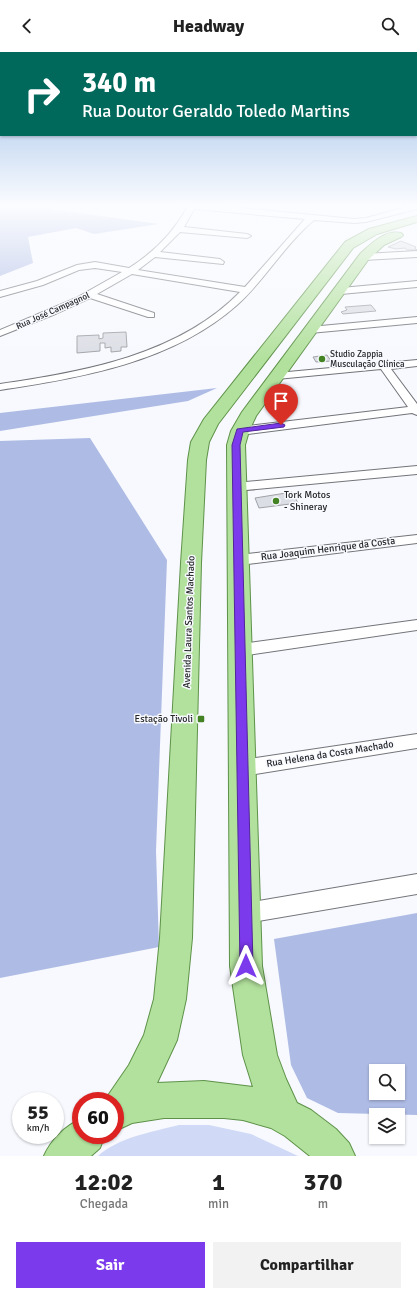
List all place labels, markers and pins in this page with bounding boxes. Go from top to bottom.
place label: Studio Zappia Musculação Clínica [330,349,405,370]
marker: Studio Zappia Musculação Clínica [317,354,327,364]
pin [264,384,298,425]
place label: Tork Motos - Shineray [284,489,331,513]
marker: Tork Motos - Shineray [271,496,281,506]
place label: Estação Tivoli [135,713,193,725]
marker: Estação Tivoli [196,714,206,724]

